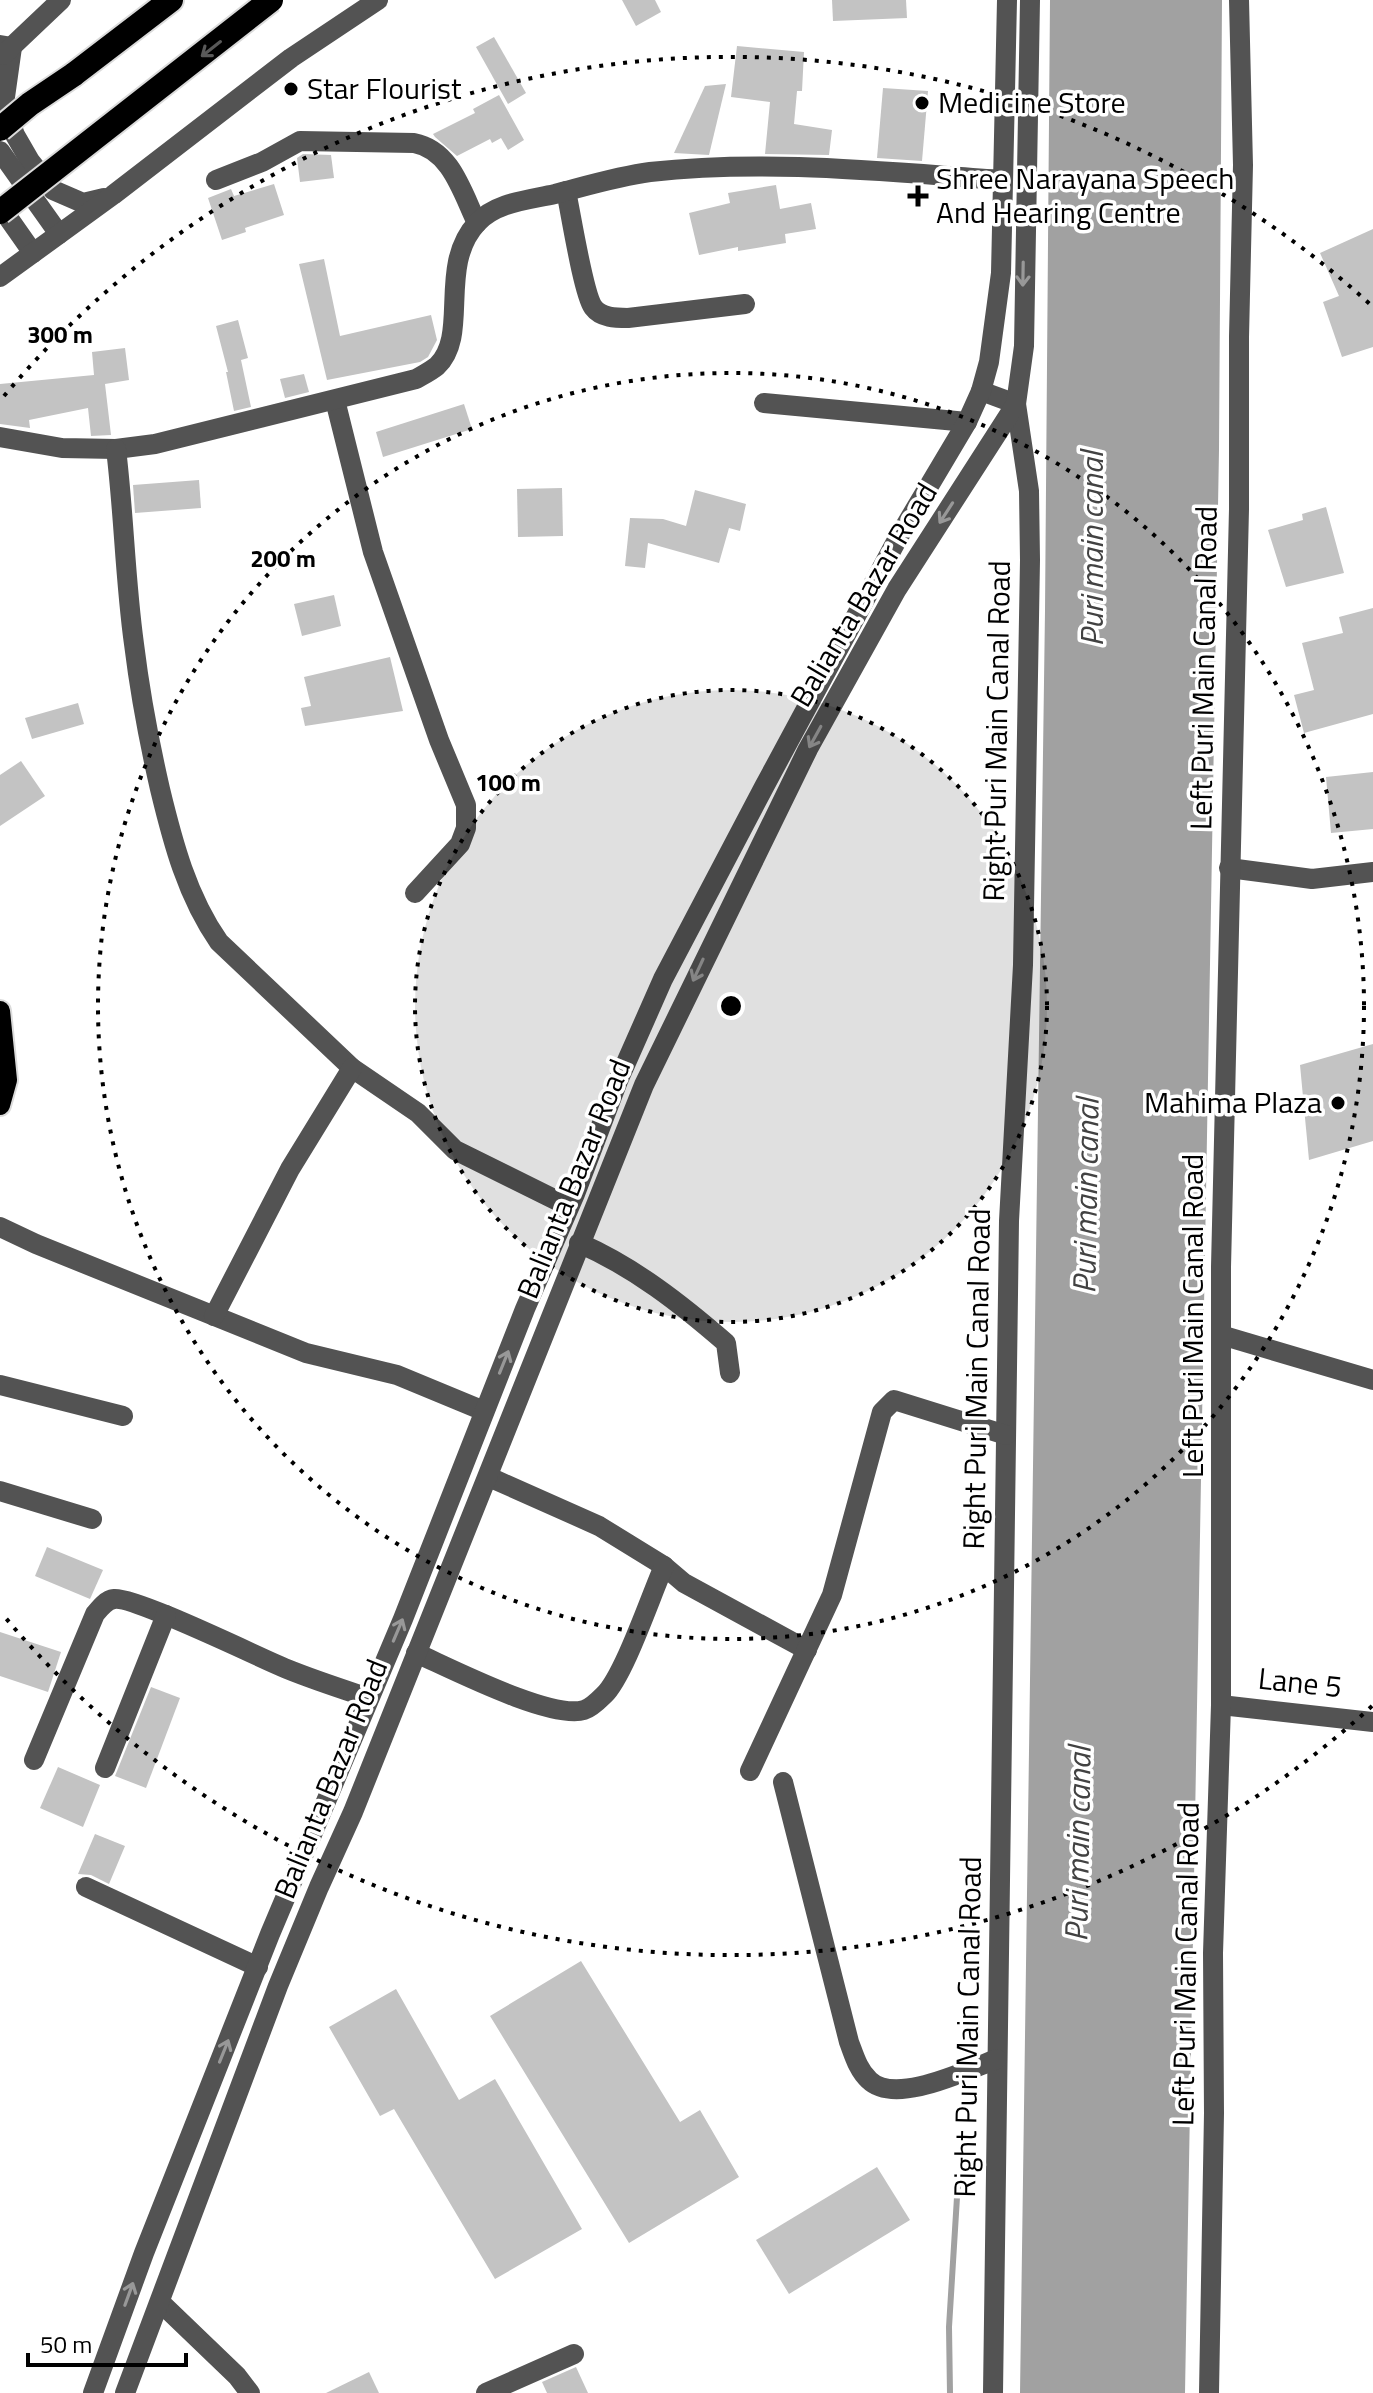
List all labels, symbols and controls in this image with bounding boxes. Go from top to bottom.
one-way arrow [201,40,222,58]
place label: Star Flourist [307,65,462,111]
place label: Medicine Store [938,79,1126,125]
marker: Star Flourist [282,80,300,98]
marker: Medicine Store [913,94,931,112]
place label: Shree Narayana Speech And Hearing Centre [936,155,1234,235]
marker: Shree Narayana Speech And Hearing Centre [907,185,929,207]
one-way arrow [1016,260,1031,287]
text: 300 m [27,316,93,352]
water label: Puri main canal [1067,448,1115,647]
street label: Balianta Bazar Road [778,474,948,715]
one-way arrow [938,501,954,524]
street label: Left Puri Main Canal Road [1177,506,1229,830]
text: 200 m [250,540,316,576]
street label: Right Puri Main Canal Road [970,560,1022,902]
one-way arrow [807,725,823,748]
text: 100 m [475,764,541,800]
one-way arrow [690,957,705,981]
centre of rings [717,992,745,1020]
street label: Balianta Bazar Road [504,1052,642,1305]
place label: Mahima Plaza [1144,1079,1322,1125]
marker: Mahima Plaza [1329,1094,1347,1112]
water label: Puri main canal [1059,1095,1111,1294]
street label: Left Puri Main Canal Road [1169,1154,1215,1478]
street label: Right Puri Main Canal Road [950,1208,1002,1550]
one-way arrow [497,1350,512,1375]
one-way arrow [392,1618,406,1643]
street label: Balianta Bazar Road [261,1652,399,1905]
street label: Lane 5 [1256,1655,1344,1709]
water label: Puri main canal [1051,1743,1103,1942]
street label: Left Puri Main Canal Road [1159,1802,1211,2126]
street label: Right Puri Main Canal Road [941,1856,993,2198]
one-way arrow [218,2039,232,2064]
one-way arrow [123,2281,138,2306]
scale bar [28,2317,186,2367]
text: 50 m [40,2326,92,2362]

